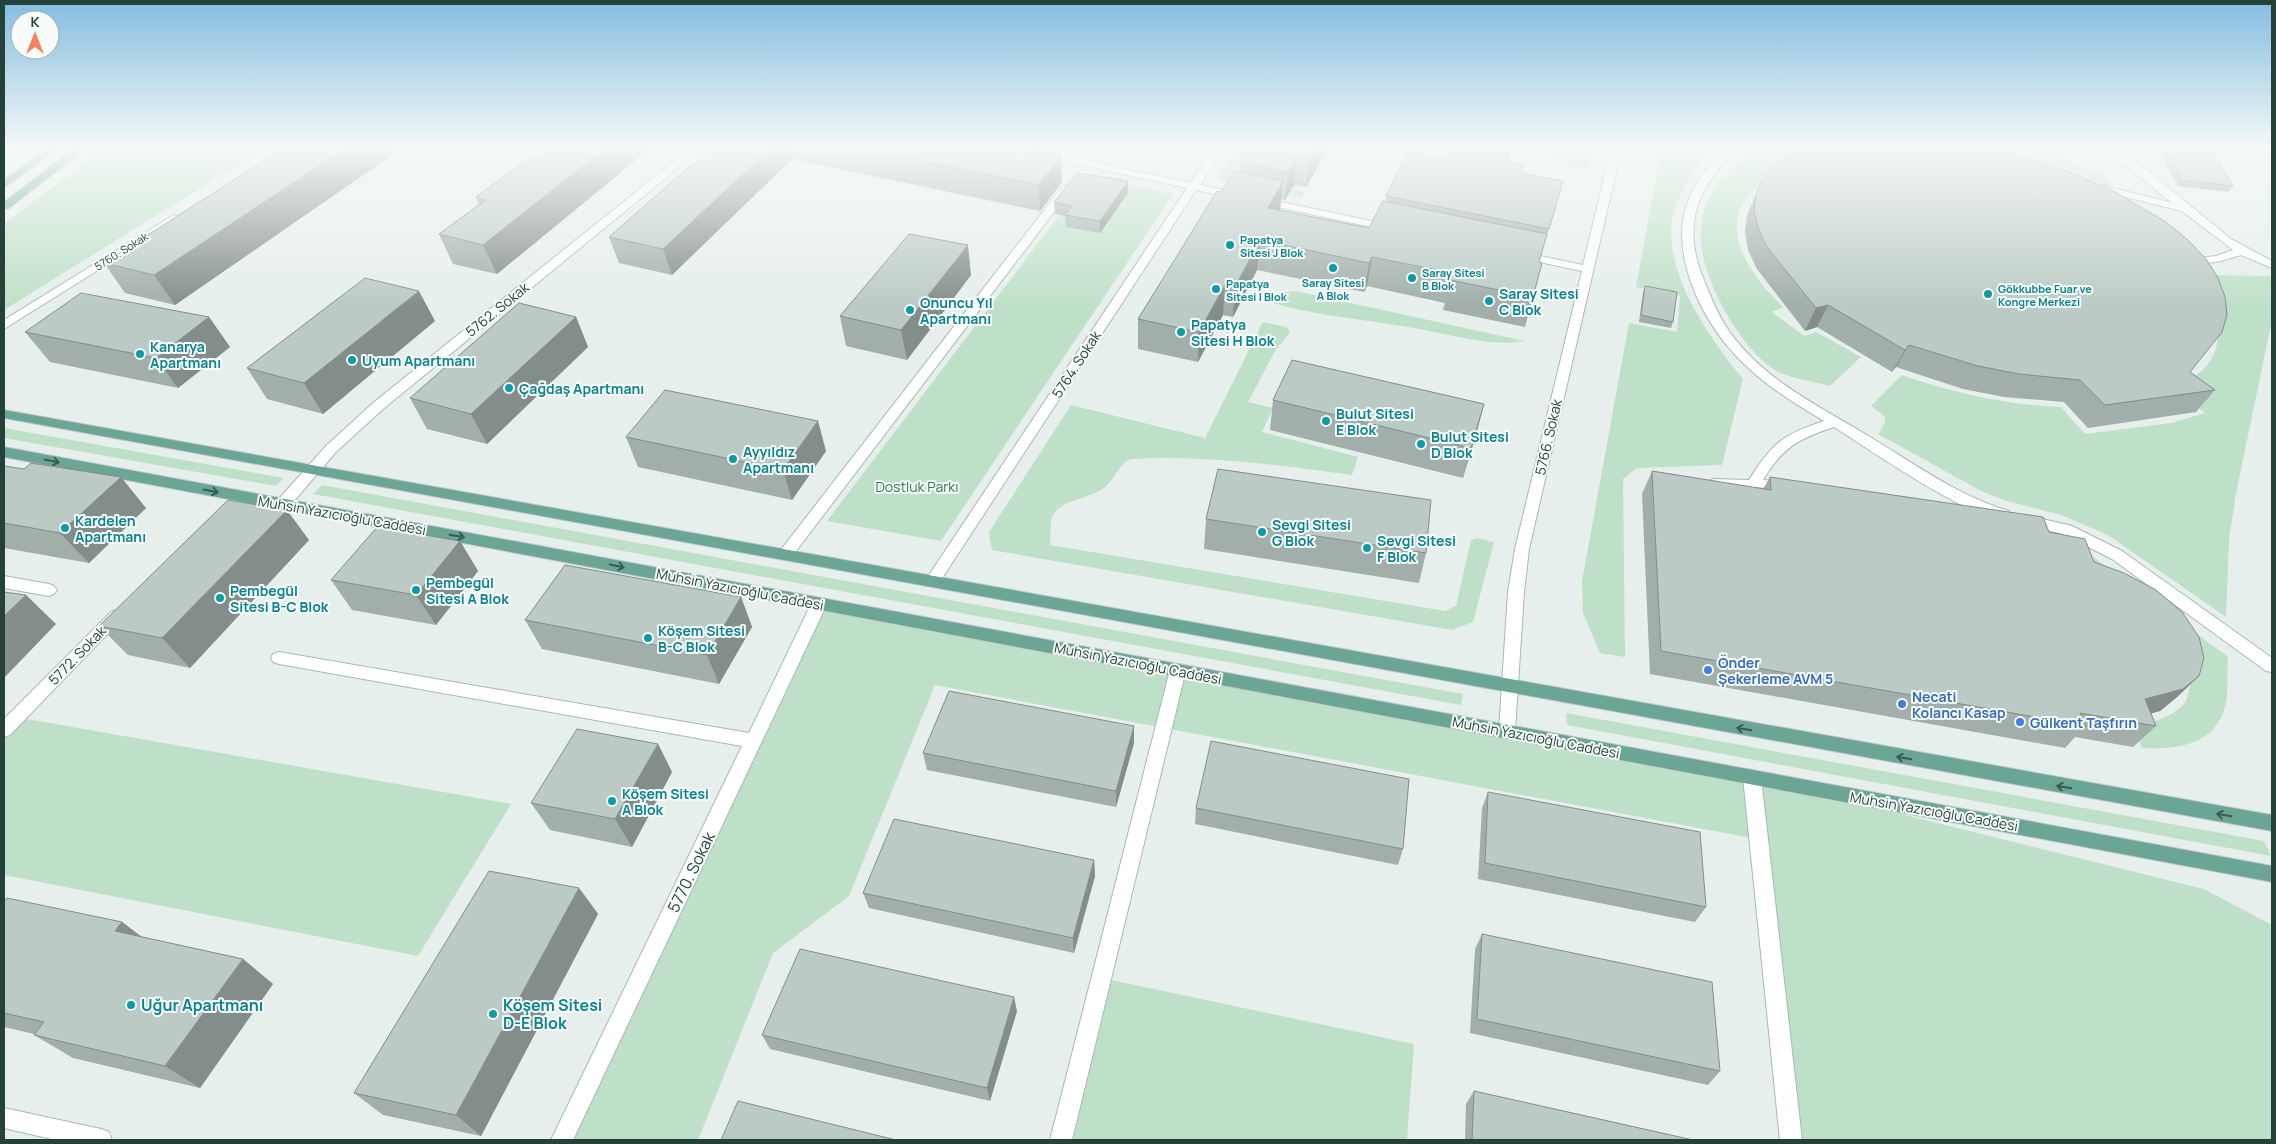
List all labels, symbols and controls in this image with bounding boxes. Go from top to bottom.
north arrow [10,10,60,60]
text: K [30,12,40,31]
street label: 5760. Sokak [91,228,151,273]
place label: Papatya Sitesi J Blok [1240,232,1304,260]
marker: Papatya Sitesi J Blok [1224,239,1236,251]
marker: Saray Sitesi A Blok [1327,262,1339,274]
place label: Saray Sitesi B Blok [1422,265,1485,293]
marker: Saray Sitesi B Blok [1406,272,1418,284]
place label: Saray Sitesi A Blok [1302,275,1364,303]
place label: Papatya Sitesi I Blok [1226,276,1288,304]
street label: 5762. Sokak [461,277,534,341]
place label: Gökkubbe Fuar ve Kongre Merkezi [1998,281,2092,309]
marker: Papatya Sitesi I Blok [1210,283,1222,295]
place label: Saray Sitesi C Blok [1499,284,1579,319]
marker: Gökkubbe Fuar ve Kongre Merkezi [1982,288,1994,300]
place label: Onuncu Yıl Apartmanı [920,293,993,328]
marker: Saray Sitesi C Blok [1483,295,1495,307]
marker: Onuncu Yıl Apartmanı [904,304,916,316]
place label: Papatya Sitesi H Blok [1191,315,1275,350]
street label: 5764. Sokak [1047,326,1105,401]
marker: Papatya Sitesi H Blok [1175,326,1187,338]
place label: Kanarya Apartmanı [150,337,221,372]
marker: Kanarya Apartmanı [134,348,146,360]
place label: Uyum Apartmanı [362,351,475,370]
marker: Uyum Apartmanı [346,354,358,366]
place label: Çağdaş Apartmanı [519,379,644,398]
marker: Çağdaş Apartmanı [503,382,515,394]
street label: 5766. Sokak [1530,396,1566,477]
place label: Bulut Sitesi E Blok [1336,404,1414,439]
marker: Bulut Sitesi E Blok [1320,415,1332,427]
place label: Bulut Sitesi D Blok [1431,427,1509,462]
marker: Bulut Sitesi D Blok [1415,438,1427,450]
place label: Ayyıldız Apartmanı [743,442,814,477]
marker: Ayyıldız Apartmanı [727,453,739,465]
one-way arrow [43,457,59,467]
park label: Dostluk Parkı [875,477,959,496]
one-way arrow [203,487,219,496]
street label: Muhsin Yazıcıoğlu Caddesi [257,491,427,539]
place label: Kardelen Apartmanı [75,511,146,546]
place label: Sevgi Sitesi G Blok [1272,515,1351,550]
marker: Kardelen Apartmanı [59,522,71,534]
marker: Sevgi Sitesi G Blok [1256,526,1268,538]
place label: Sevgi Sitesi F Blok [1377,531,1456,566]
one-way arrow [449,532,465,542]
marker: Sevgi Sitesi F Blok [1361,542,1373,554]
one-way arrow [609,562,625,571]
street label: Muhsin Yazıcıoğlu Caddesi [655,563,825,615]
place label: Pembegül Sitesi A Blok [426,573,509,608]
place label: Pembegül Sitesi B-C Blok [230,581,329,616]
marker: Pembegül Sitesi A Blok [410,584,422,596]
marker: Pembegül Sitesi B-C Blok [214,592,226,604]
street label: 5772. Sokak [44,621,111,689]
place label: Köşem Sitesi B-C Blok [658,621,745,656]
marker: Köşem Sitesi B-C Blok [642,632,654,644]
street label: Muhsin Yazıcıoğlu Caddesi [1053,637,1223,689]
place label: Önder Şekerleme AVM 5 [1718,653,1833,688]
marker: Önder Şekerleme AVM 5 [1702,664,1714,676]
place label: Necati Kolancı Kasap [1912,687,2006,722]
marker: Necati Kolancı Kasap [1896,698,1908,710]
street label: Muhsin Yazıcıoğlu Caddesi [1451,711,1621,763]
place label: Gülkent Taşfırın [2030,713,2137,732]
marker: Gülkent Taşfırın [2014,716,2026,728]
one-way arrow [1737,724,1753,733]
one-way arrow [1897,752,1913,762]
one-way arrow [2057,781,2073,791]
place label: Köşem Sitesi A Blok [622,784,709,819]
street label: Muhsin Yazıcıoğlu Caddesi [1849,787,2019,835]
marker: Köşem Sitesi A Blok [606,795,618,807]
one-way arrow [2216,810,2232,820]
street label: 5770. Sokak [662,827,720,916]
place label: Uğur Apartmanı [141,994,263,1016]
place label: Köşem Sitesi D-E Blok [503,994,602,1034]
marker: Uğur Apartmanı [125,999,137,1011]
marker: Köşem Sitesi D-E Blok [487,1008,499,1020]

